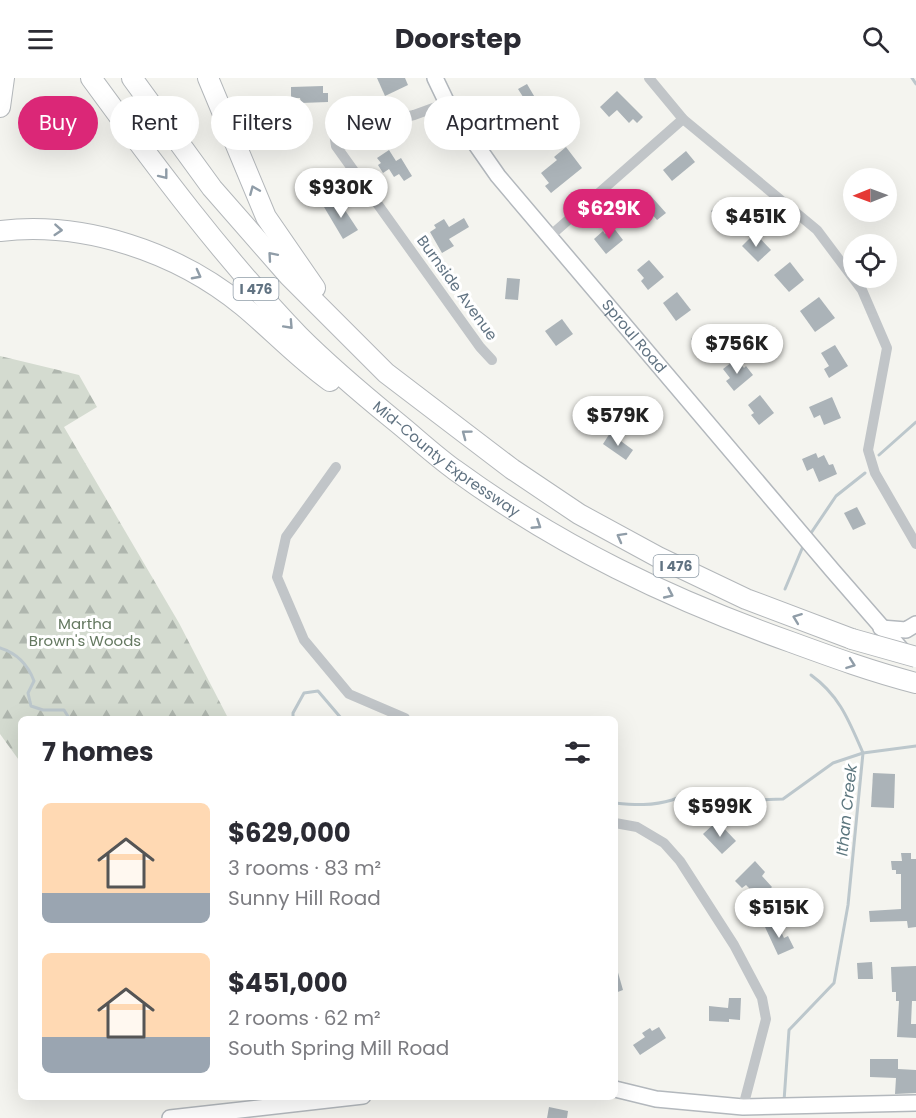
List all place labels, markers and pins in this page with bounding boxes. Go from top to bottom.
pin: $930K [299,168,383,219]
pin: $629K [567,189,651,240]
pin: $451K [714,197,798,248]
pin: $756K [695,324,779,375]
pin: $579K [576,396,660,447]
pin: $599K [678,787,762,838]
pin: $515K [737,888,821,939]

